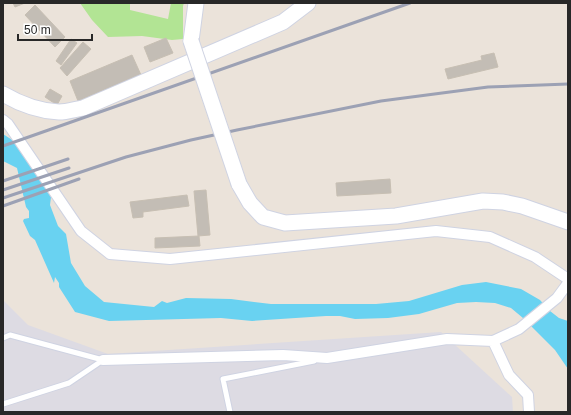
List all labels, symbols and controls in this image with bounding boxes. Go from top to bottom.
scale bar [18,16,92,42]
text: 50 m [24,23,51,37]

